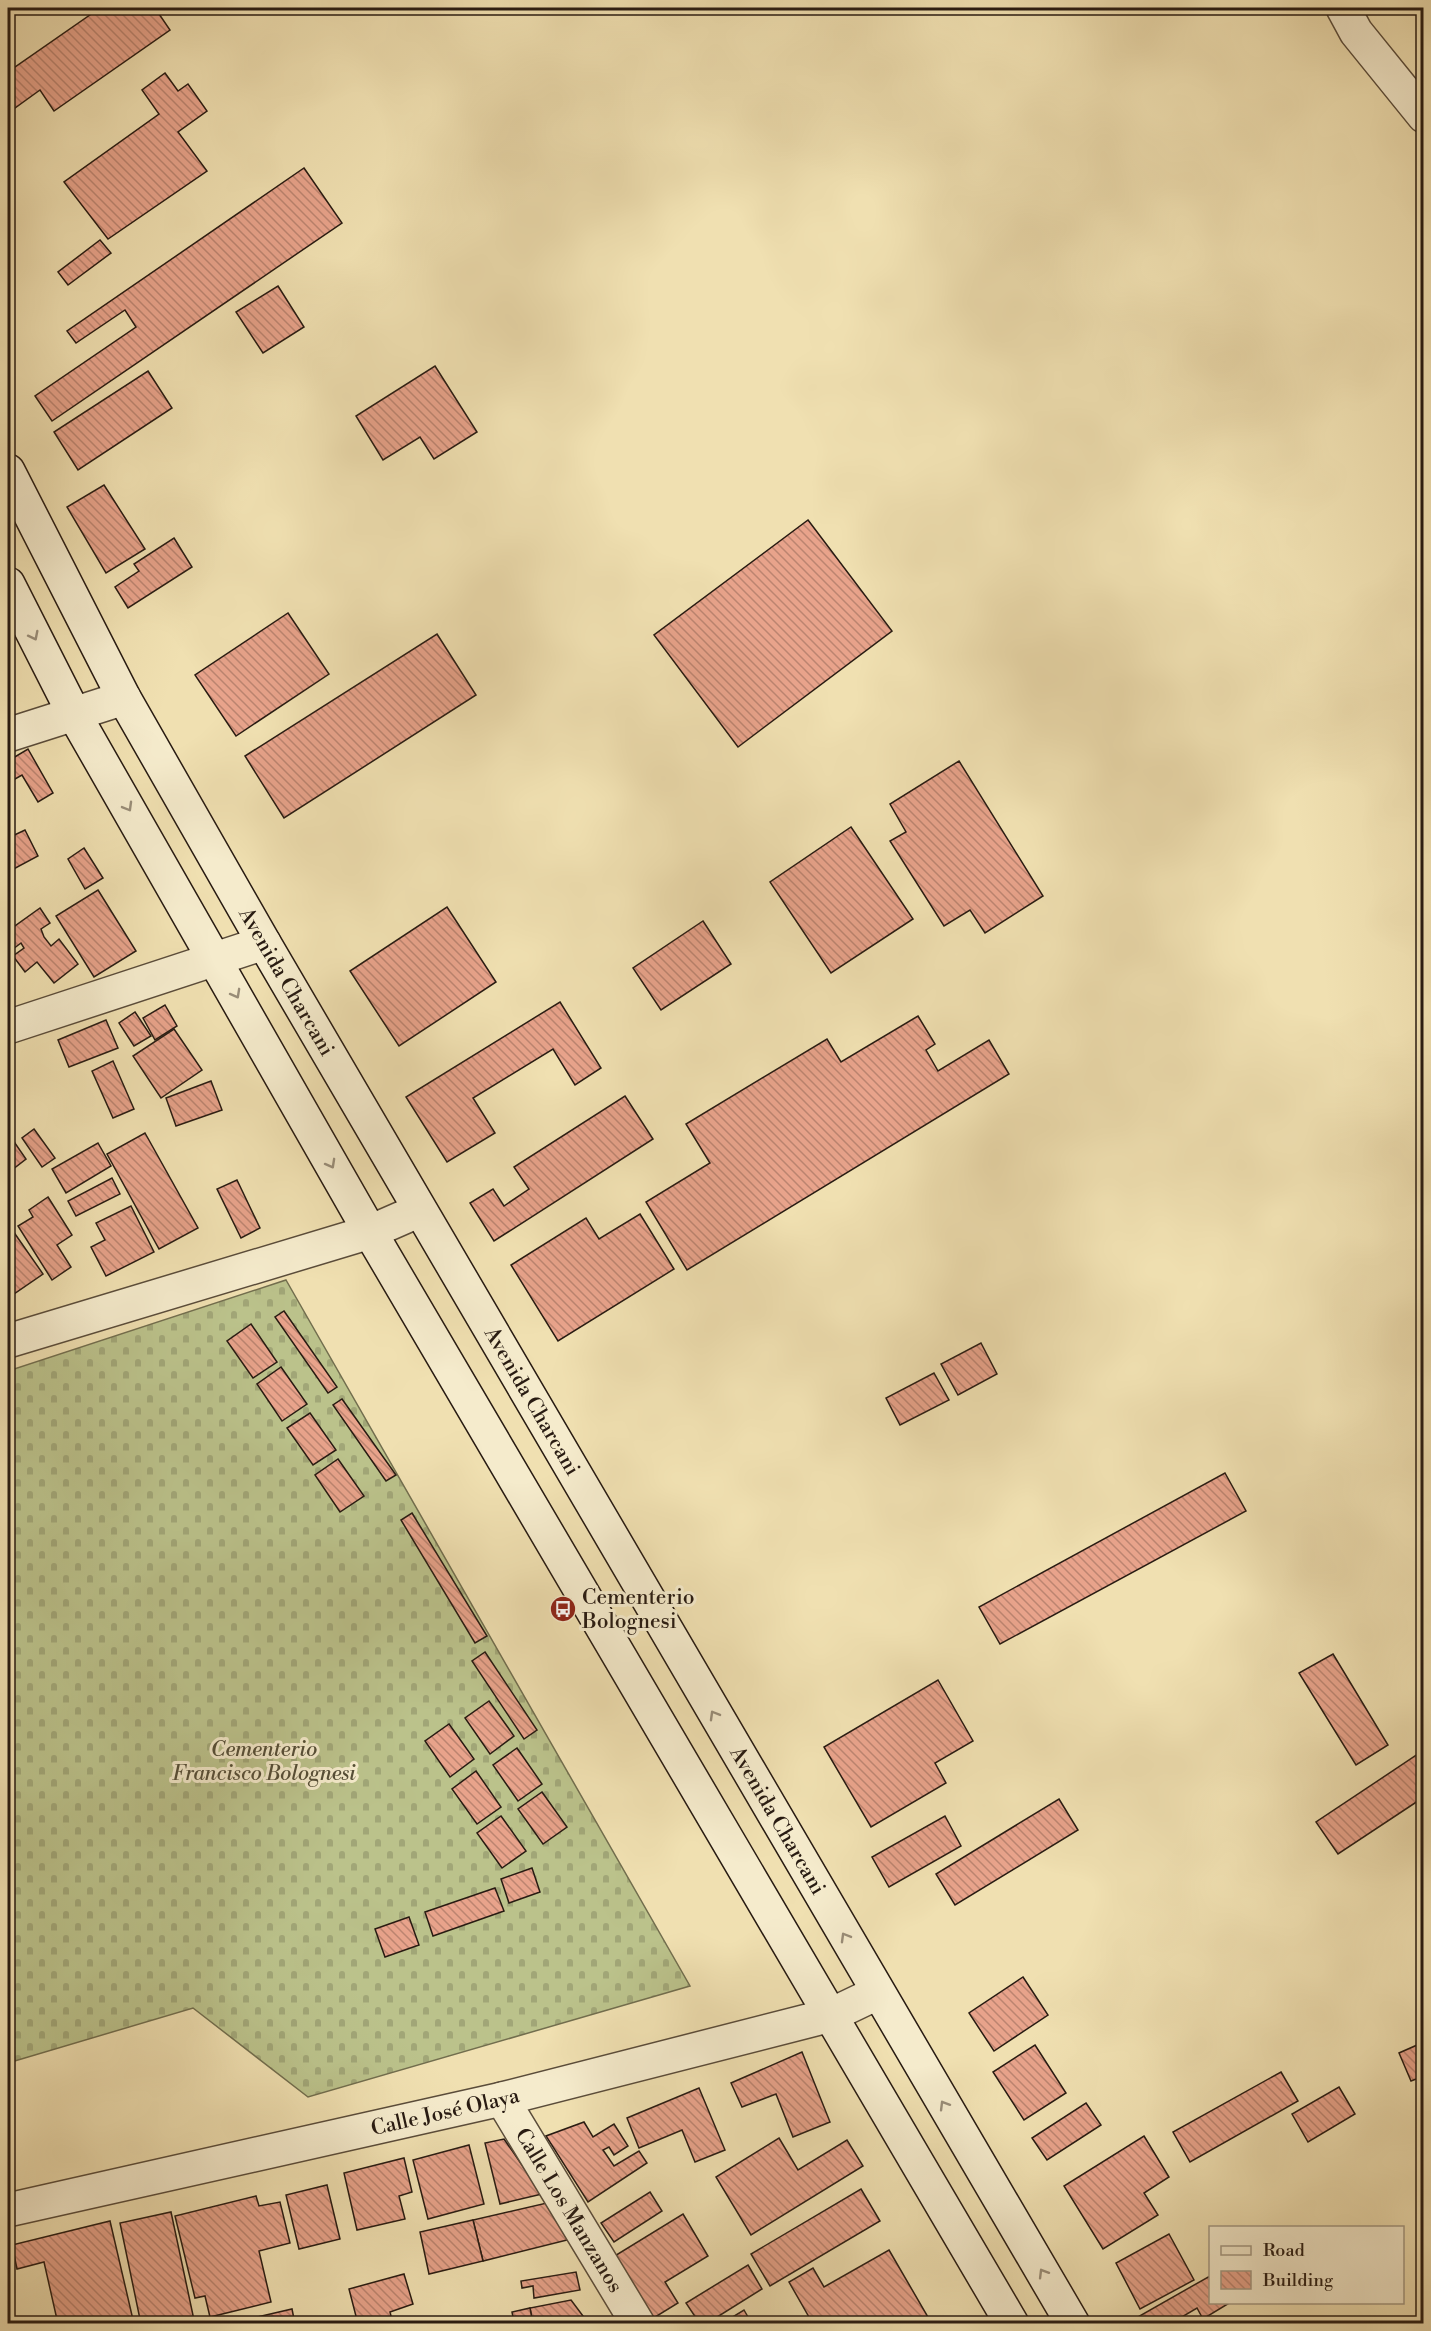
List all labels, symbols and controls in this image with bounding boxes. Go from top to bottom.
one-way arrow [27,629,38,640]
one-way arrow [120,801,132,811]
street label: Avenida Charcani [232,902,339,1061]
one-way arrow [228,988,240,998]
one-way arrow [324,1157,335,1168]
street label: Avenida Charcani [477,1322,585,1481]
place label: Cementerio Bolognesi [581,1585,695,1635]
bus stop icon: Cementerio Bolognesi [548,1594,578,1624]
one-way arrow [710,1711,721,1721]
park label: Cementerio Francisco Bolognesi [172,1737,356,1787]
street label: Avenida Charcani [723,1741,831,1900]
one-way arrow [840,1933,852,1943]
street label: Calle José Olaya [369,2083,523,2142]
one-way arrow [939,2101,951,2111]
street label: Calle Los Manzanos [509,2124,628,2298]
legend [1209,2226,1404,2304]
text: Road [1263,2239,1306,2262]
one-way arrow [1039,2269,1050,2279]
text: Building [1262,2269,1334,2292]

